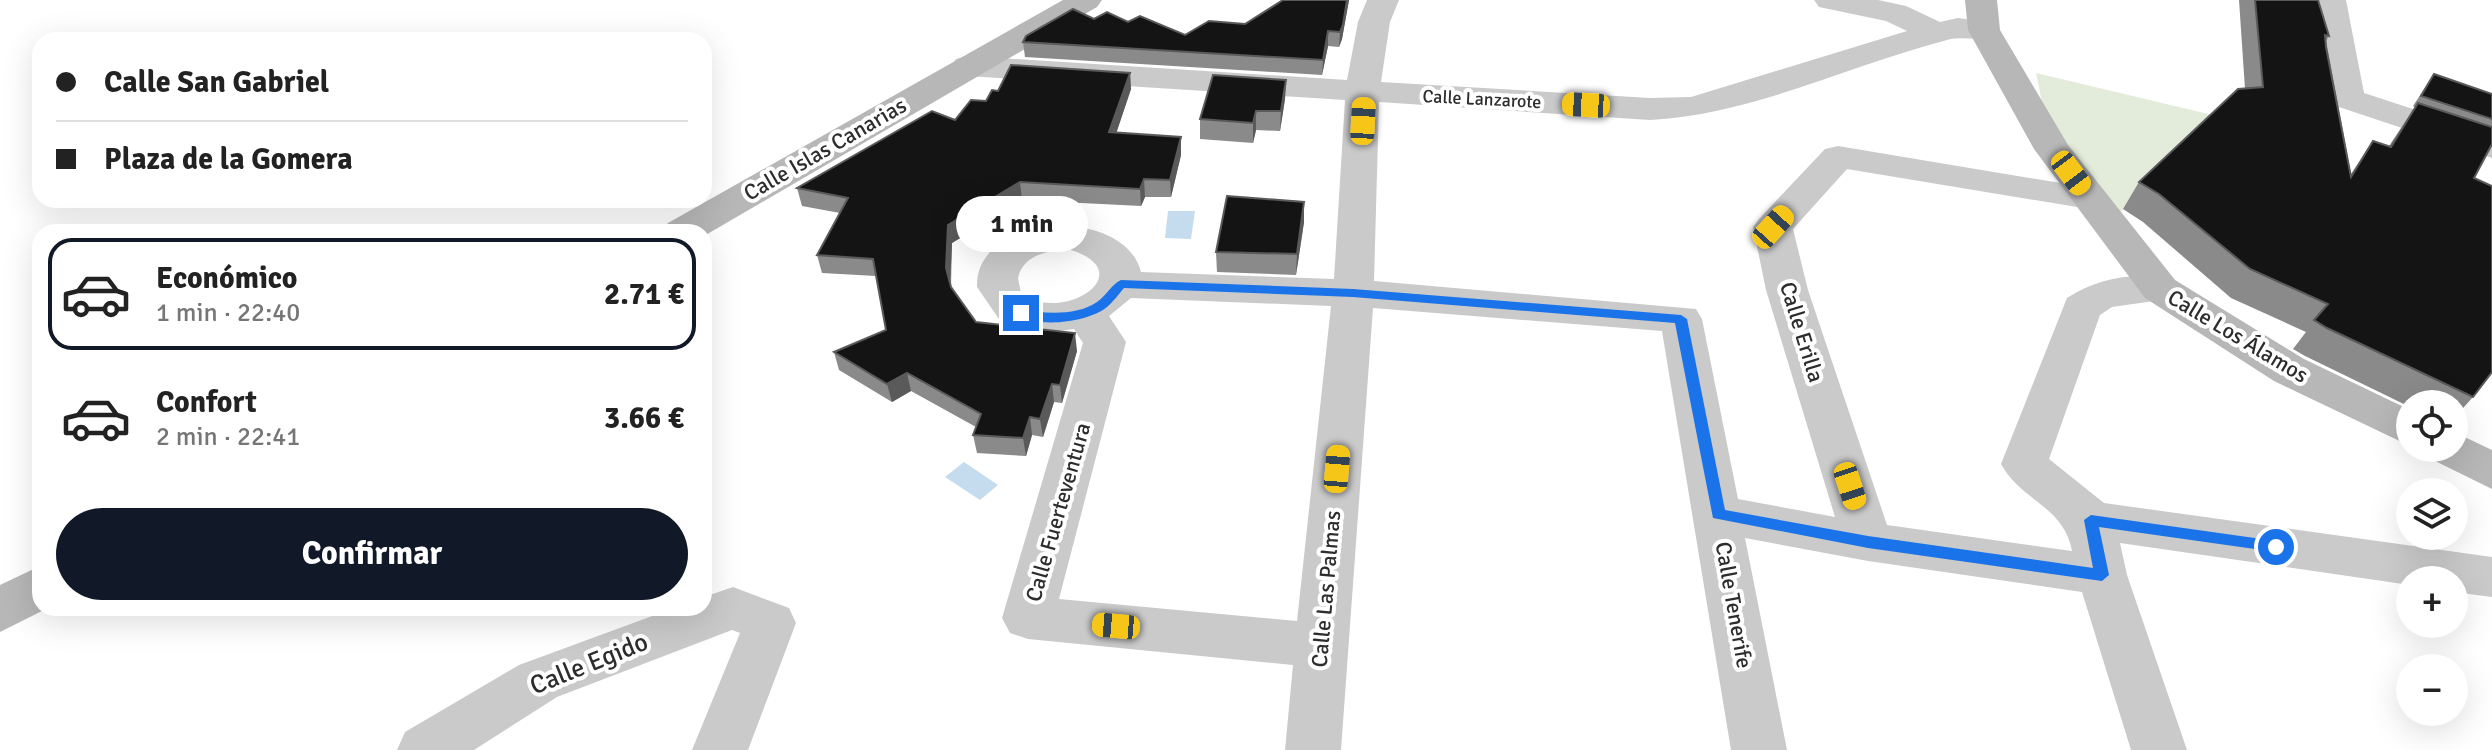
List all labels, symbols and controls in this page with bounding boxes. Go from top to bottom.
text: Calle San Gabriel [104,64,329,101]
street label: Calle Lanzarote [1422,85,1542,113]
street label: Calle Islas Canarias [739,91,911,207]
car [1561,92,1611,118]
car [1350,96,1376,146]
text: Plaza de la Gomera [104,141,353,178]
car [2047,147,2095,199]
callout: 1 min [955,197,1087,253]
car [1748,201,1798,253]
text: 1 min [991,208,1053,240]
icon: car [60,258,132,330]
text: Económico [156,260,298,297]
text: 2.71 € [604,276,684,313]
street label: Calle Erilla [1774,279,1830,385]
street label: Calle Los Álamos [2163,284,2313,388]
route end [1003,295,1039,331]
text: 1 min · 22:40 [156,297,300,329]
icon: car [60,382,132,454]
text: Confort [156,384,257,421]
map controls [2396,390,2468,726]
button: locate [2396,390,2468,462]
text: 3.66 € [604,400,684,437]
street label: Calle Fuerteventura [1020,419,1096,605]
text: 2 min · 22:41 [156,421,300,453]
car [1323,444,1351,494]
car [1831,459,1869,513]
button: layers [2396,478,2468,550]
button: Confirmar [56,508,688,600]
street label: Calle Las Palmas [1306,509,1346,669]
route start [2258,529,2294,565]
street label: Calle Tenerife [1710,540,1758,670]
button: + [2396,566,2468,638]
car [1091,612,1141,640]
street label: Calle Egido [525,626,653,702]
button: − [2396,654,2468,726]

